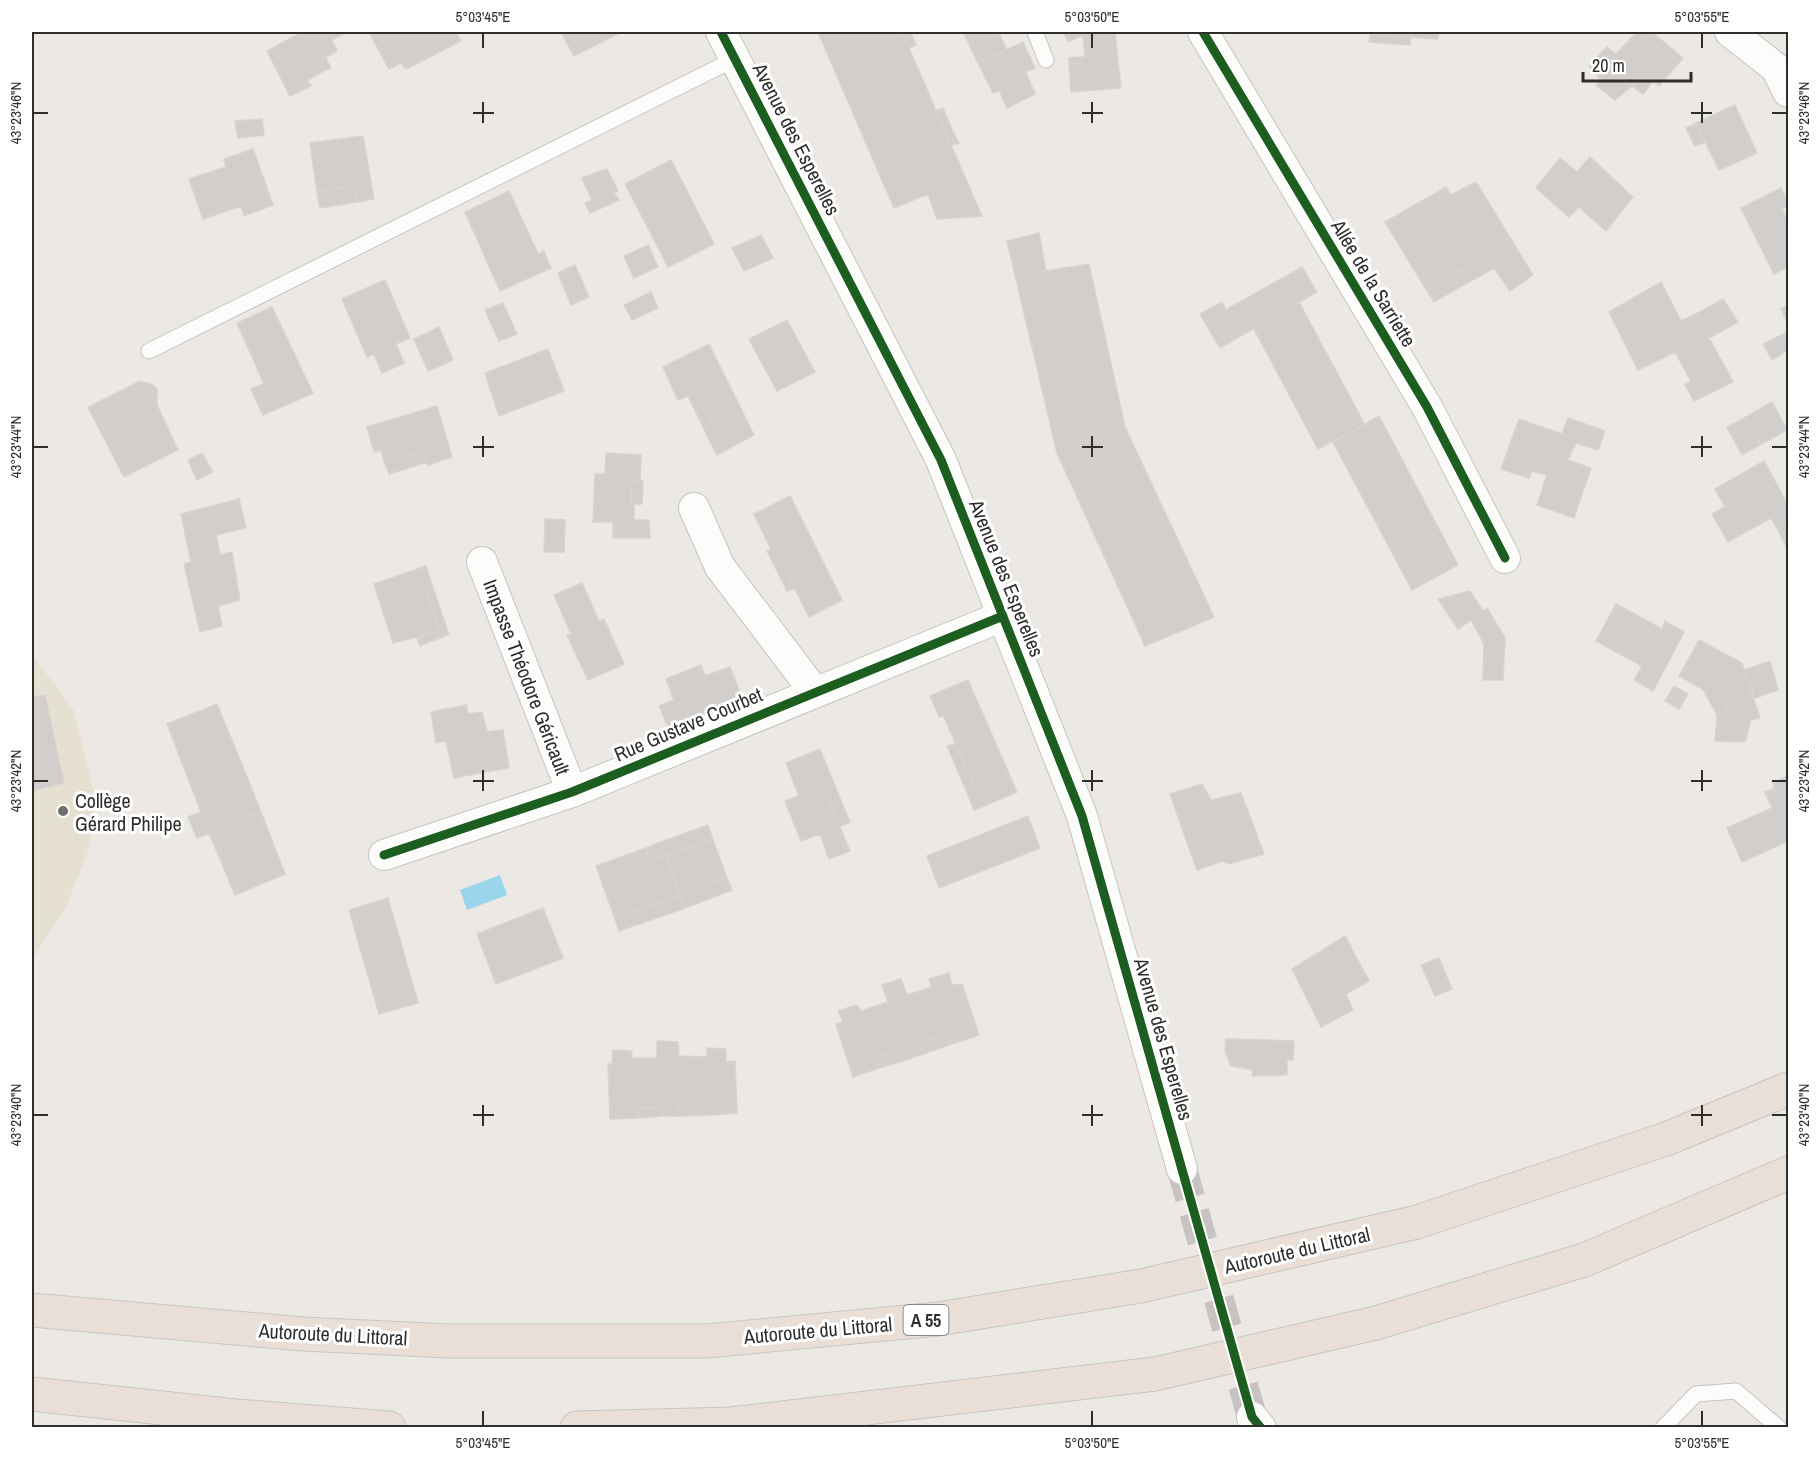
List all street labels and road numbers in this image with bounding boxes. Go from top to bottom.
street label: Avenue des Esperelles [747,57,847,220]
street label: Allée de la Sarriette [1325,213,1423,352]
street label: Avenue des Esperelles [963,494,1051,661]
street label: Impasse Théodore Géricault [477,575,577,779]
street label: Rue Gustave Courbet [610,680,767,767]
street label: Avenue des Esperelles [1128,954,1200,1123]
street label: Autoroute du Littoral [1221,1220,1372,1280]
road number: A 55 [904,1305,948,1335]
street label: Autoroute du Littoral [742,1310,893,1350]
street label: Autoroute du Littoral [257,1317,408,1351]

